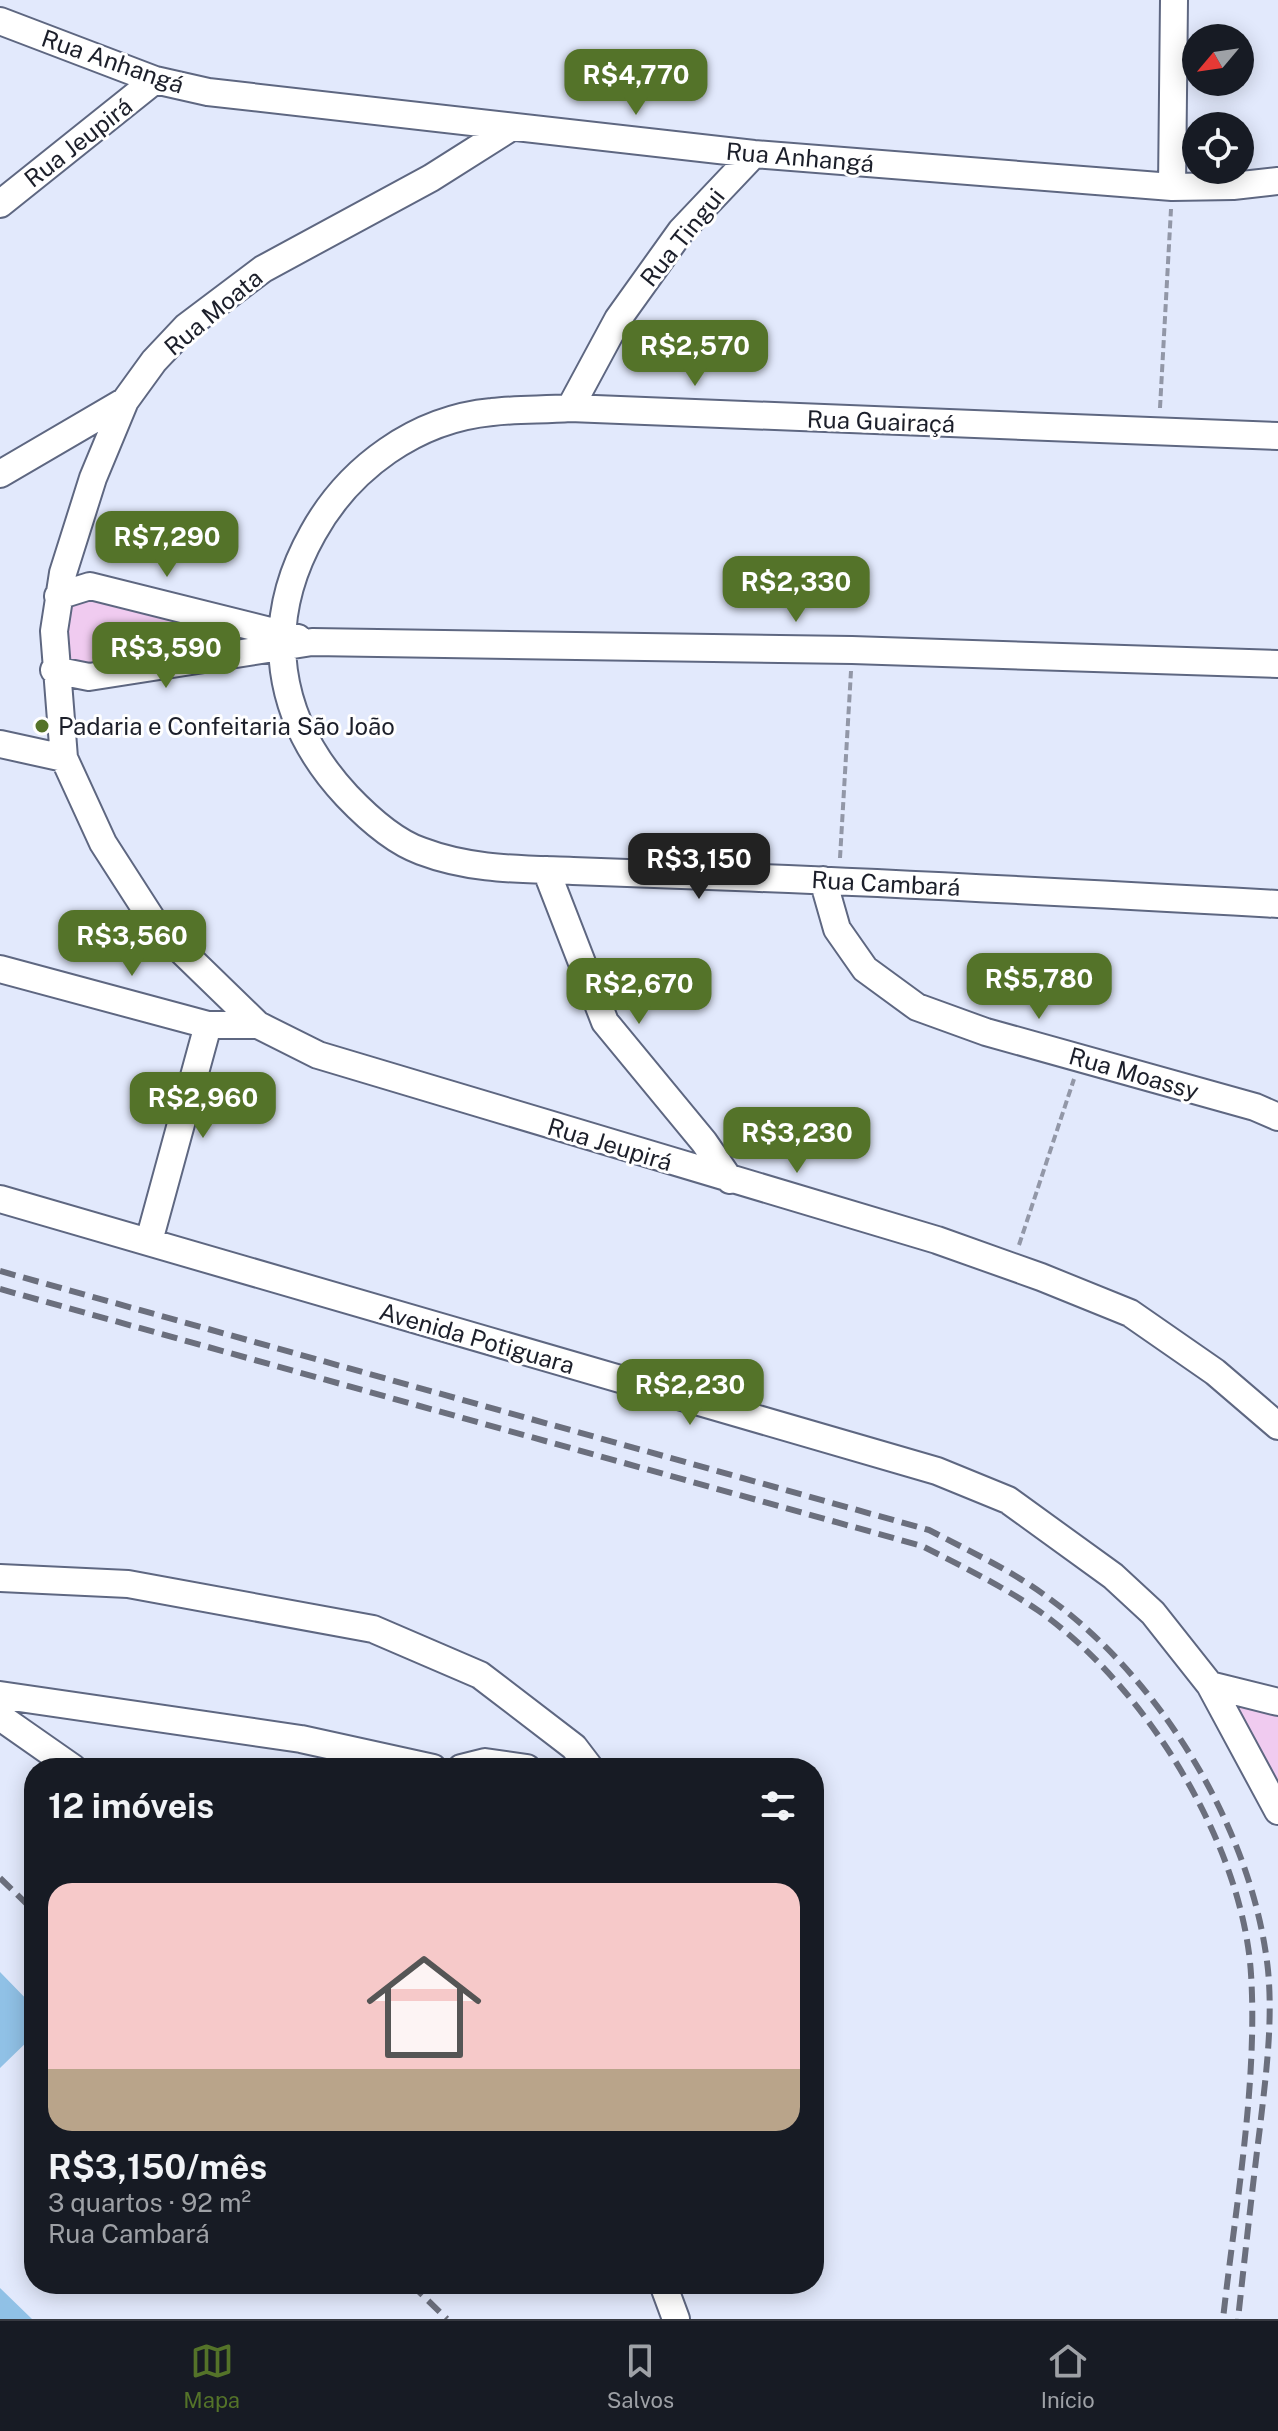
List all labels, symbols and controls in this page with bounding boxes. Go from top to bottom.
street label: Rua Anhangá [38,24,188,98]
north arrow [1182,24,1254,96]
map controls [1182,24,1254,184]
pin: R$4,770 [562,49,710,117]
text: R$4,770 [582,59,690,90]
street label: Rua Jeupirá [19,91,137,193]
button: locate [1182,112,1254,184]
street label: Rua Anhangá [725,137,875,177]
street label: Rua Tingui [634,182,730,292]
street label: Rua Moata [158,263,268,361]
pin: R$2,570 [621,320,769,388]
text: R$2,570 [640,330,750,361]
street label: Rua Guairaçá [806,404,956,438]
pin: R$7,290 [93,511,241,579]
text: R$7,290 [113,521,221,552]
pin: R$2,330 [722,556,870,624]
text: R$2,330 [741,566,851,597]
pin: R$3,590 [92,622,240,690]
text: R$3,590 [110,632,222,663]
place label: Padaria e Confeitaria São João [58,712,395,740]
marker: Padaria e Confeitaria São João [33,717,51,735]
pin: R$3,150 [625,833,773,901]
text: R$3,150 [646,843,752,874]
street label: Rua Cambará [811,865,961,901]
pin: R$3,560 [58,910,206,978]
text: R$3,560 [76,920,188,951]
pin: R$5,780 [965,953,1113,1021]
pin: R$2,670 [565,958,713,1026]
text: R$5,780 [985,963,1093,994]
text: R$2,670 [584,968,694,999]
street label: Rua Moassy [1066,1041,1202,1105]
pin: R$2,960 [129,1072,277,1140]
text: R$2,960 [148,1082,258,1113]
pin: R$3,230 [723,1107,871,1175]
street label: Rua Jeupirá [544,1112,676,1176]
text: R$3,230 [741,1117,853,1148]
street label: Avenida Potiguara [376,1297,578,1379]
pin: R$2,230 [616,1359,764,1427]
text: R$2,230 [635,1369,745,1400]
icon: filters [756,1784,800,1828]
text: 12 imóveis [48,1786,214,1826]
icon: home [352,1935,496,2079]
text: R$3,150/mês [48,2147,267,2187]
text: 3 quartos · 92 m² [48,2187,251,2218]
text: Rua Cambará [48,2218,210,2249]
tab: Mapa [183,2339,240,2413]
tab: Salvos [607,2339,674,2413]
tab: Início [1041,2339,1095,2413]

